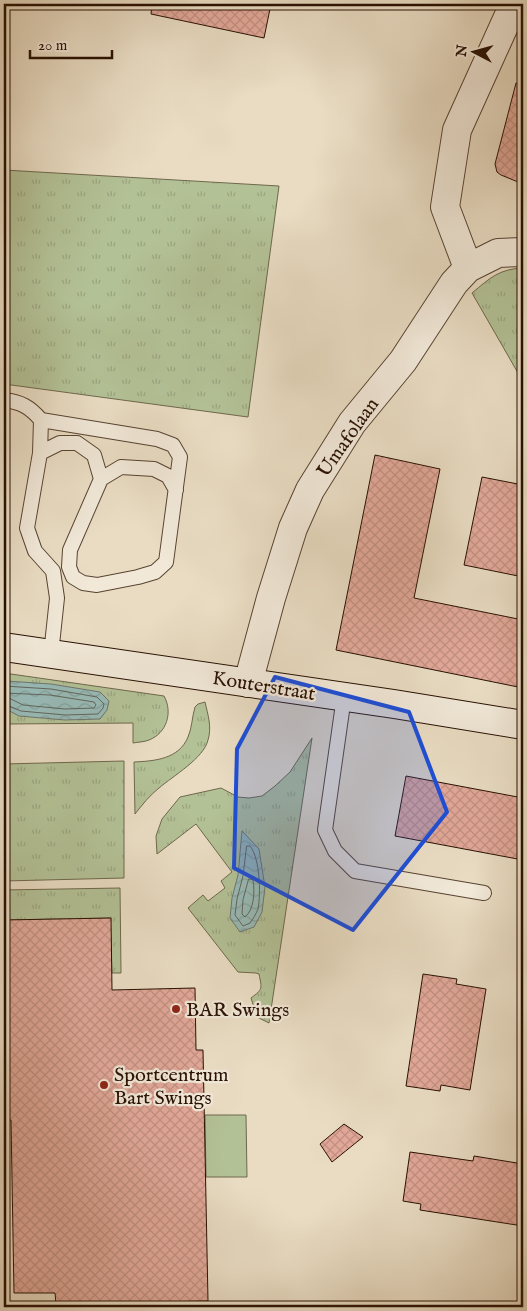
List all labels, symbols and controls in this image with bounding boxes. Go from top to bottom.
scale bar [30,28,112,60]
north arrow [450,28,500,78]
text: 20 m [38,36,68,55]
text: N [452,44,472,59]
street label: Umafolaan [312,393,385,483]
street label: Kouterstraat [210,666,317,707]
place label: BAR Swings [186,998,289,1023]
marker: BAR Swings [170,1003,182,1015]
place label: Sportcentrum Bart Swings [114,1063,228,1111]
marker: Sportcentrum Bart Swings [98,1079,110,1091]

